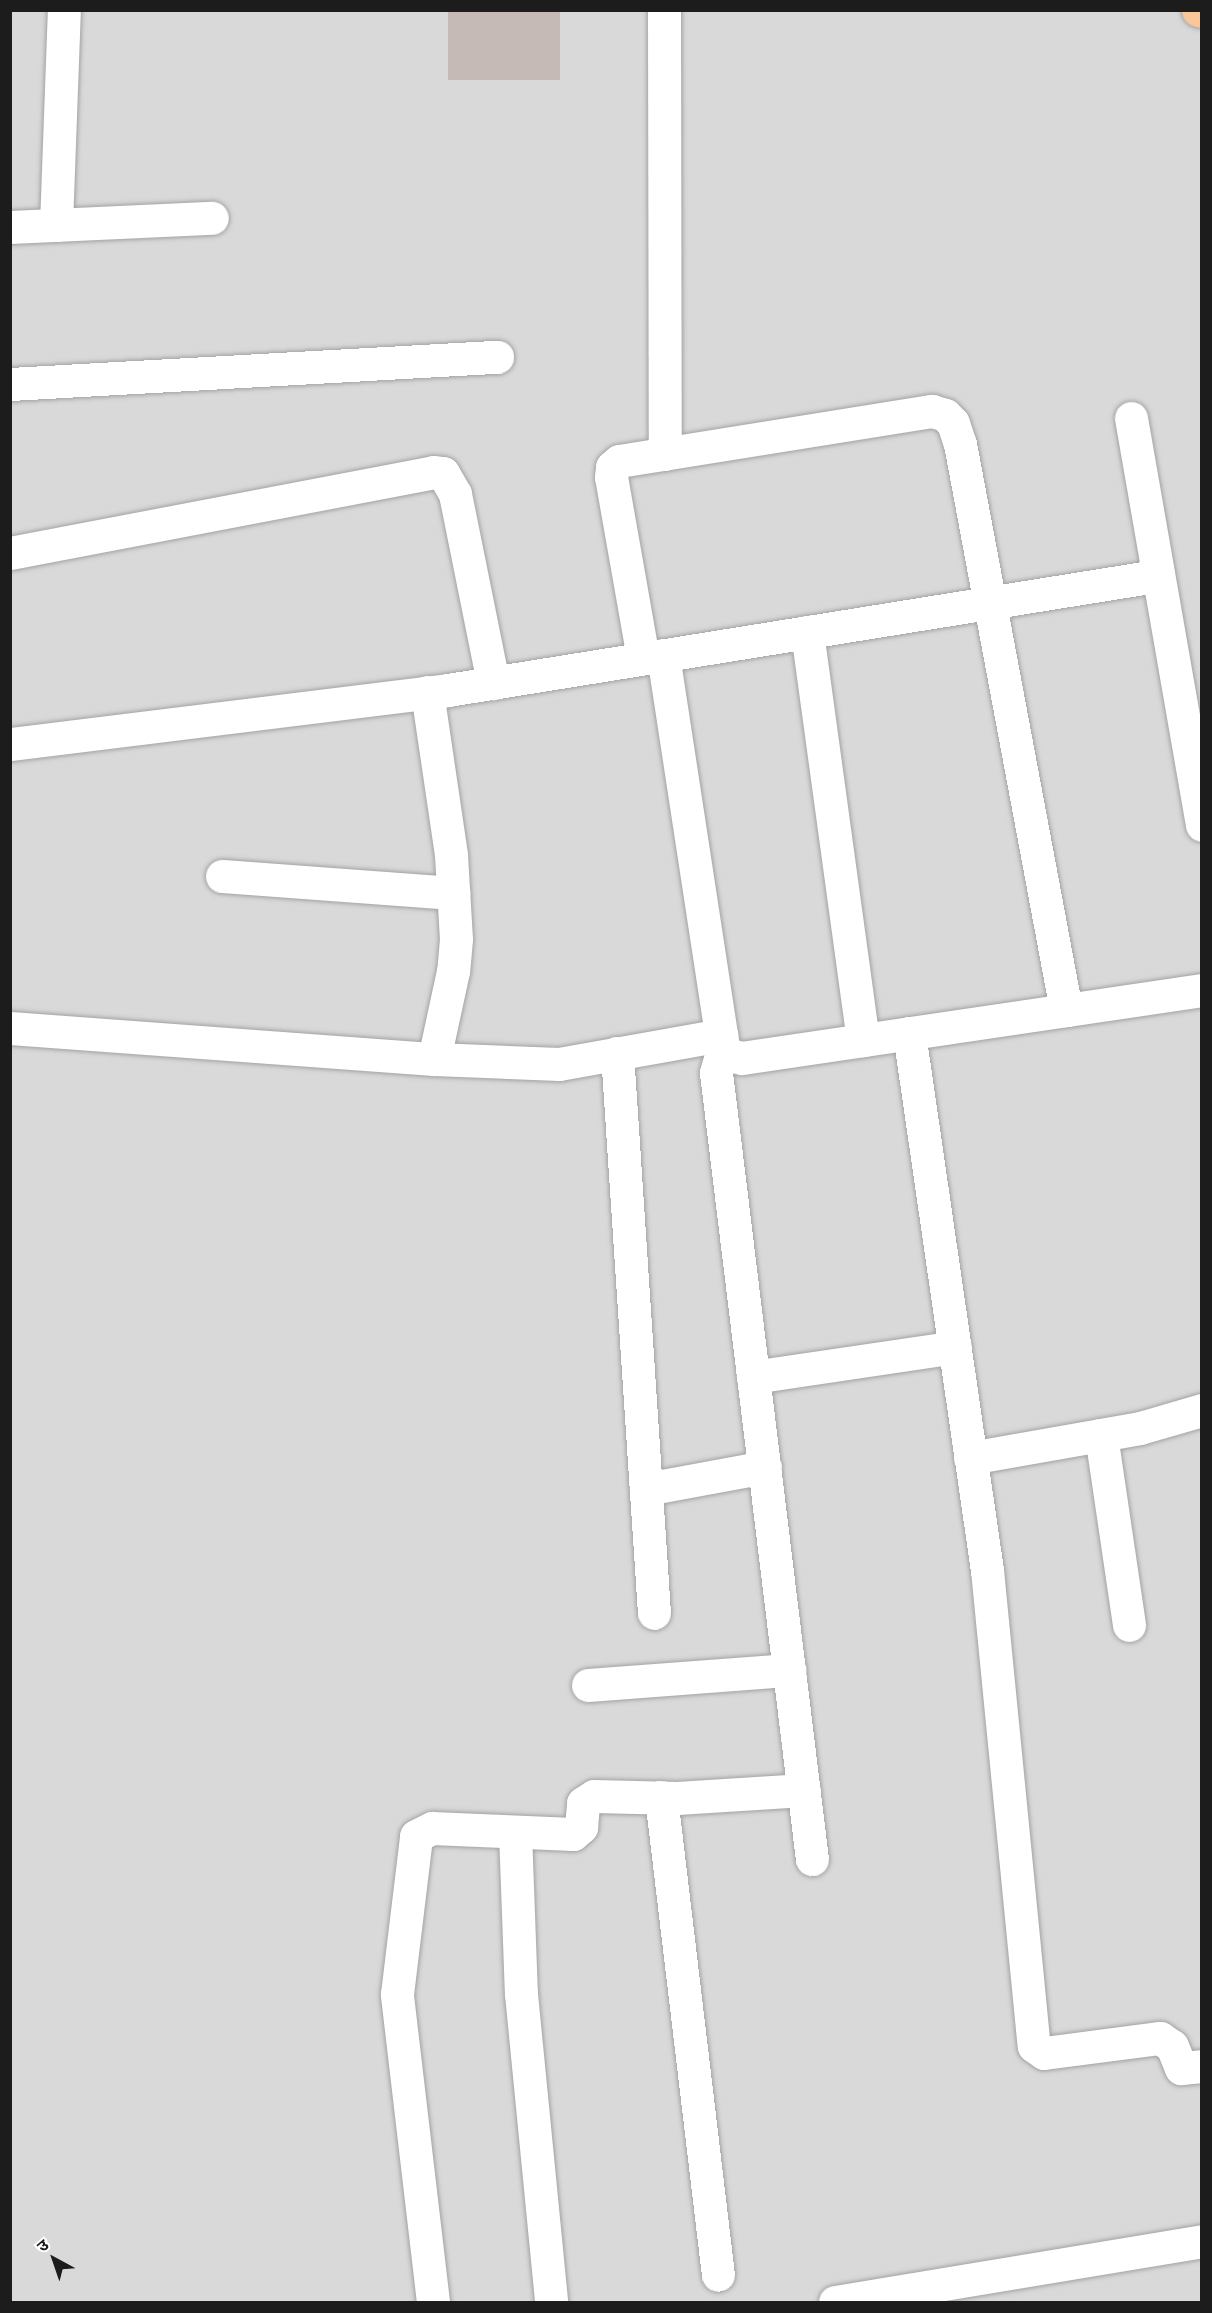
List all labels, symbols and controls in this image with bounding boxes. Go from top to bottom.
north arrow [24,2229,84,2289]
text: उ [32,2235,52,2256]

